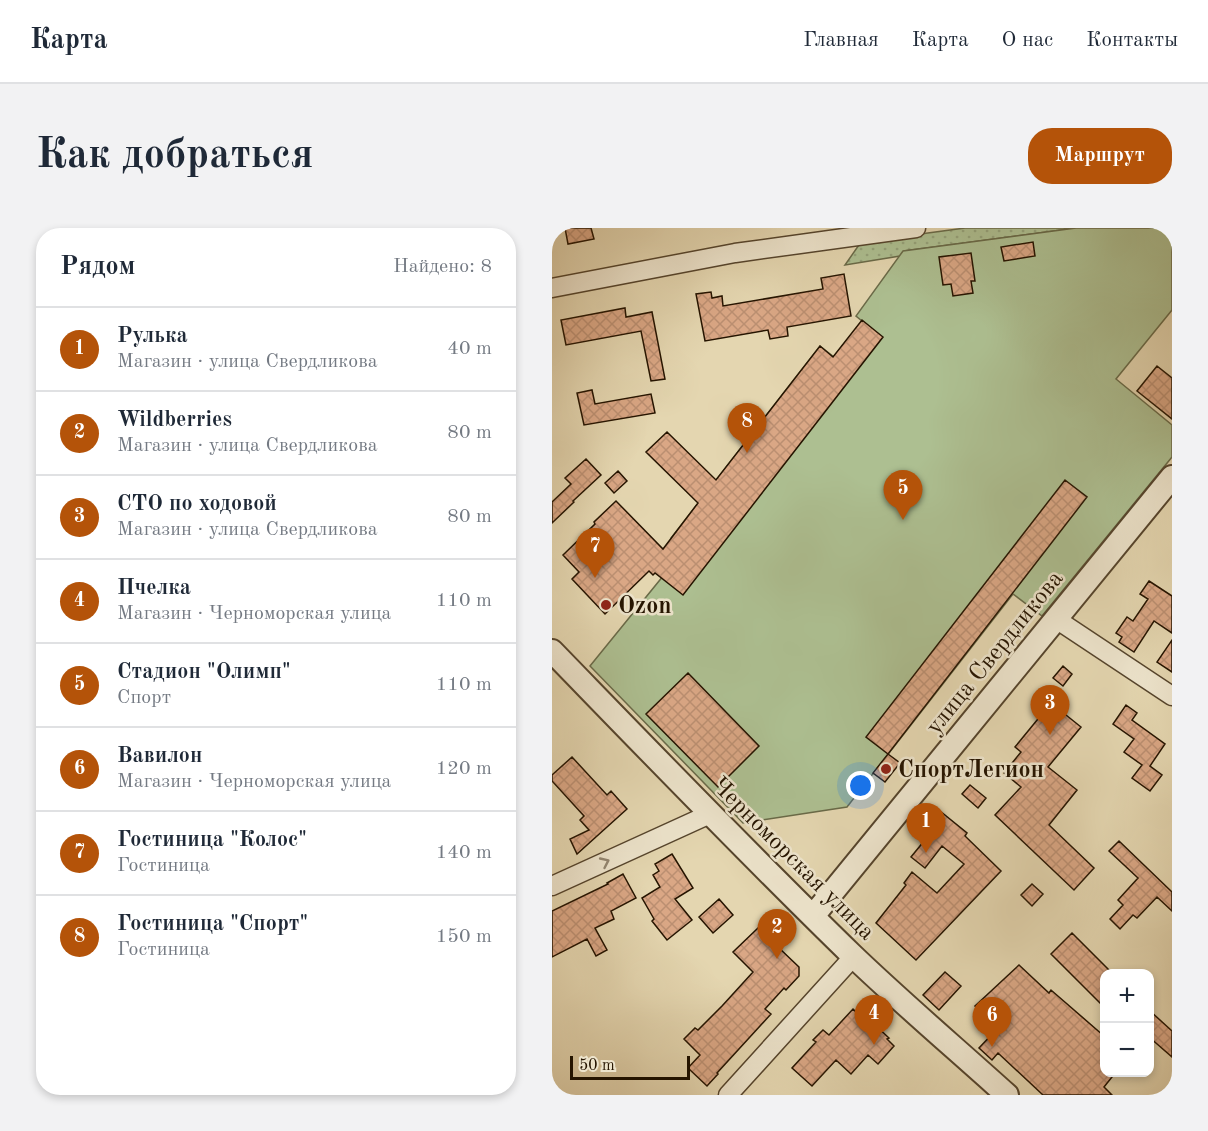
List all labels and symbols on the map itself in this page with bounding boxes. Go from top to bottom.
pin: 8 [728,404,766,453]
pin: 5 [884,470,922,520]
pin: 7 [576,528,615,578]
street label: улица Свердликова [922,567,1069,740]
place label: Ozon [618,595,672,619]
marker: Ozon [599,598,613,612]
pin: 3 [1030,686,1070,735]
place label: СпортЛегион [898,759,1044,783]
marker: СпортЛегион [879,762,893,776]
your location [846,771,875,800]
street label: Черноморская улица [707,773,879,946]
pin: 1 [906,804,946,853]
one-way arrow [599,857,610,869]
pin: 2 [758,910,796,959]
pin: 4 [854,996,894,1045]
pin: 6 [972,998,1012,1047]
scale bar [570,1053,690,1080]

